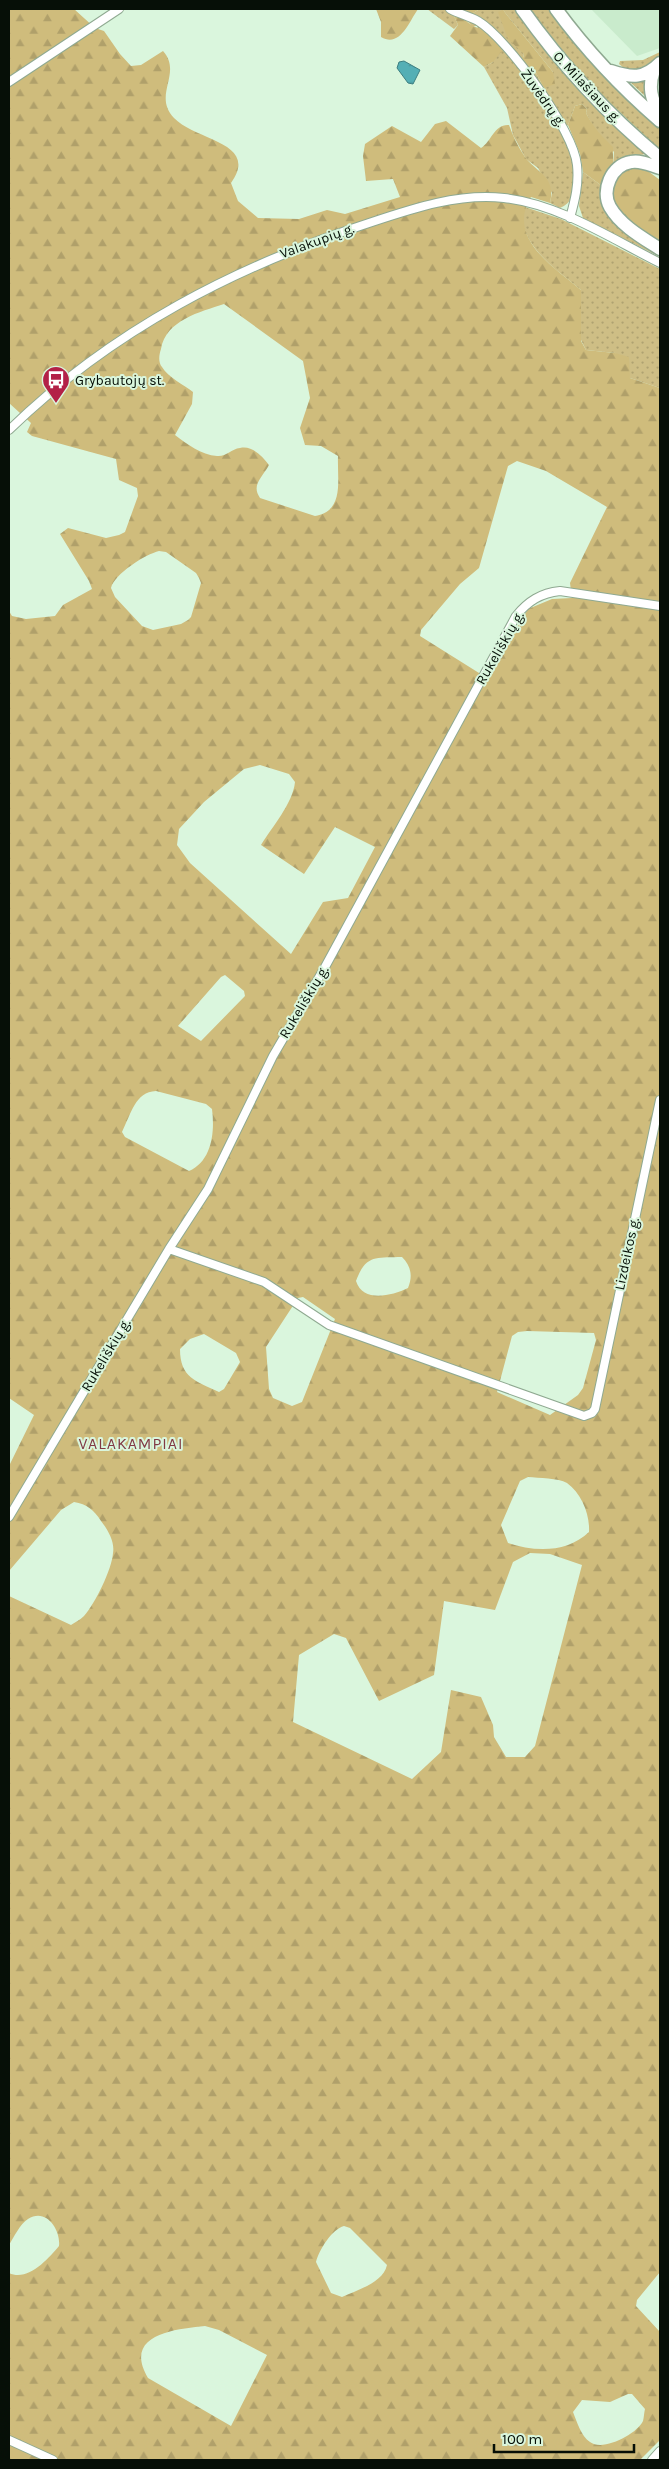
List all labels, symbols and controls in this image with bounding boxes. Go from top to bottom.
street label: O. Milašiaus g. [550,48,625,127]
street label: Žuvėdrų g. [517,66,569,131]
street label: Valakupių g. [278,220,357,262]
bus stop icon: Grybautojų st. [41,365,71,404]
place label: Grybautojų st. [75,372,165,389]
street label: Rukeliškių g. [472,608,528,688]
street label: Rukeliškių g. [276,962,333,1041]
street label: Lizdeikos g. [611,1216,643,1292]
street label: Rukeliškių g. [78,1315,135,1394]
district label: VALAKAMPIAI [79,1434,183,1453]
scale bar [494,2422,634,2454]
text: 100 m [502,2430,542,2448]

